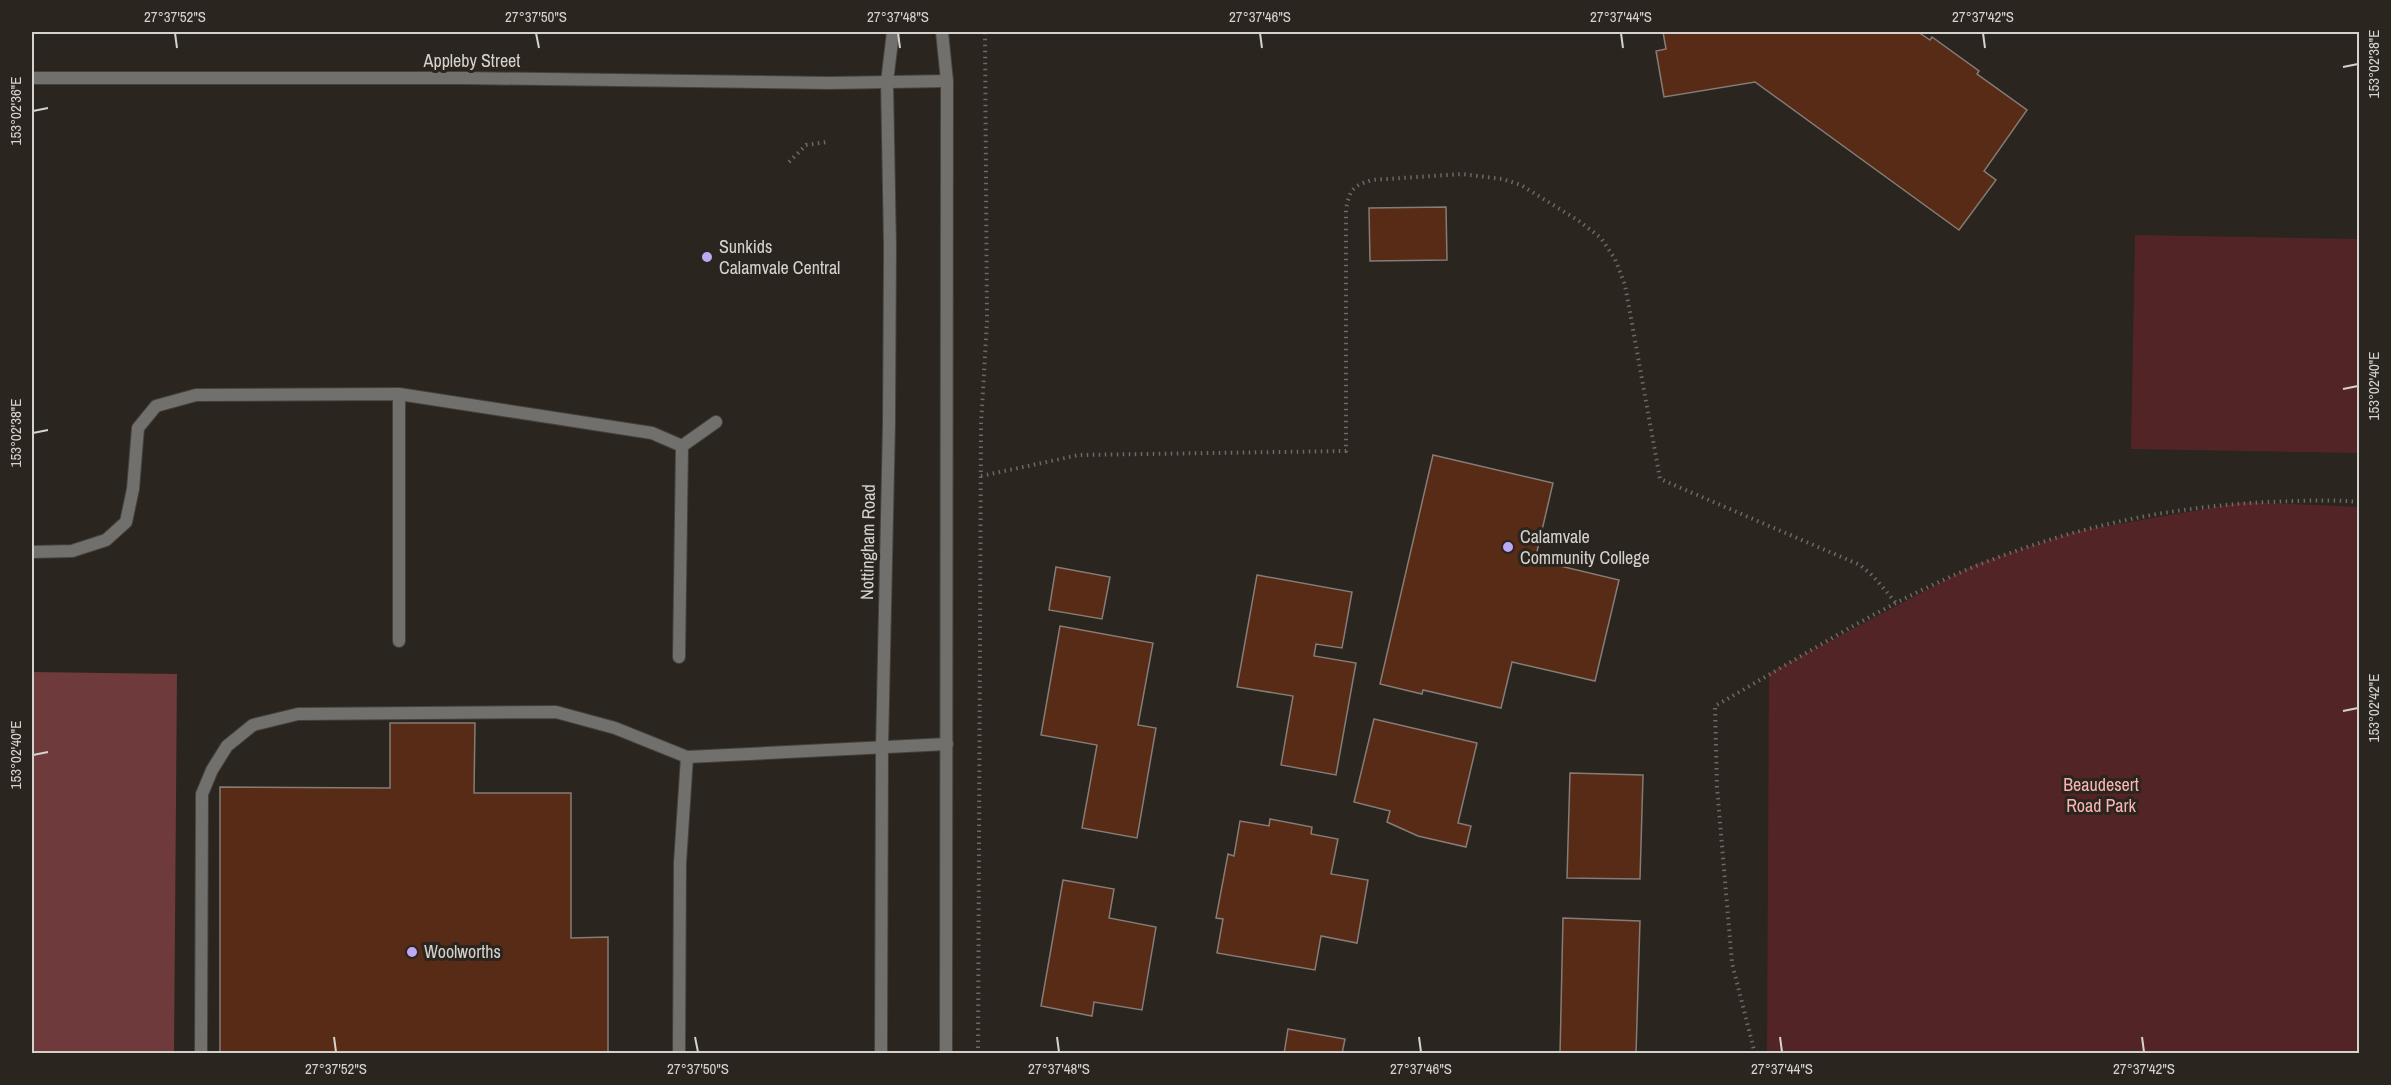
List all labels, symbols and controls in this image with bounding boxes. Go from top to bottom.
text: 27°37'52"S [144,6,206,27]
text: 27°37'50"S [505,6,567,27]
text: 27°37'48"S [867,6,929,27]
text: 27°37'46"S [1229,6,1291,27]
text: 27°37'44"S [1590,6,1652,27]
text: 27°37'42"S [1952,6,2014,27]
text: 153°02'38"E [2363,30,2384,98]
street label: Appleby Street [423,48,520,73]
text: 153°02'36"E [5,77,26,145]
place label: Sunkids Calamvale Central [719,234,840,280]
marker: Sunkids Calamvale Central [700,250,714,264]
text: 153°02'40"E [2363,352,2384,420]
text: 153°02'38"E [5,399,26,467]
street label: Nottingham Road [854,484,881,600]
place label: Calamvale Community College [1520,524,1650,570]
marker: Calamvale Community College [1501,540,1515,554]
text: 153°02'42"E [2363,674,2384,742]
text: 153°02'40"E [5,721,26,789]
park label: Beaudesert Road Park [2063,772,2139,818]
place label: Woolworths [424,939,501,964]
marker: Woolworths [405,945,419,959]
text: 27°37'52"S [305,1058,367,1079]
text: 27°37'50"S [667,1058,729,1079]
text: 27°37'48"S [1028,1058,1090,1079]
text: 27°37'46"S [1390,1058,1452,1079]
text: 27°37'44"S [1751,1058,1813,1079]
text: 27°37'42"S [2113,1058,2175,1079]

